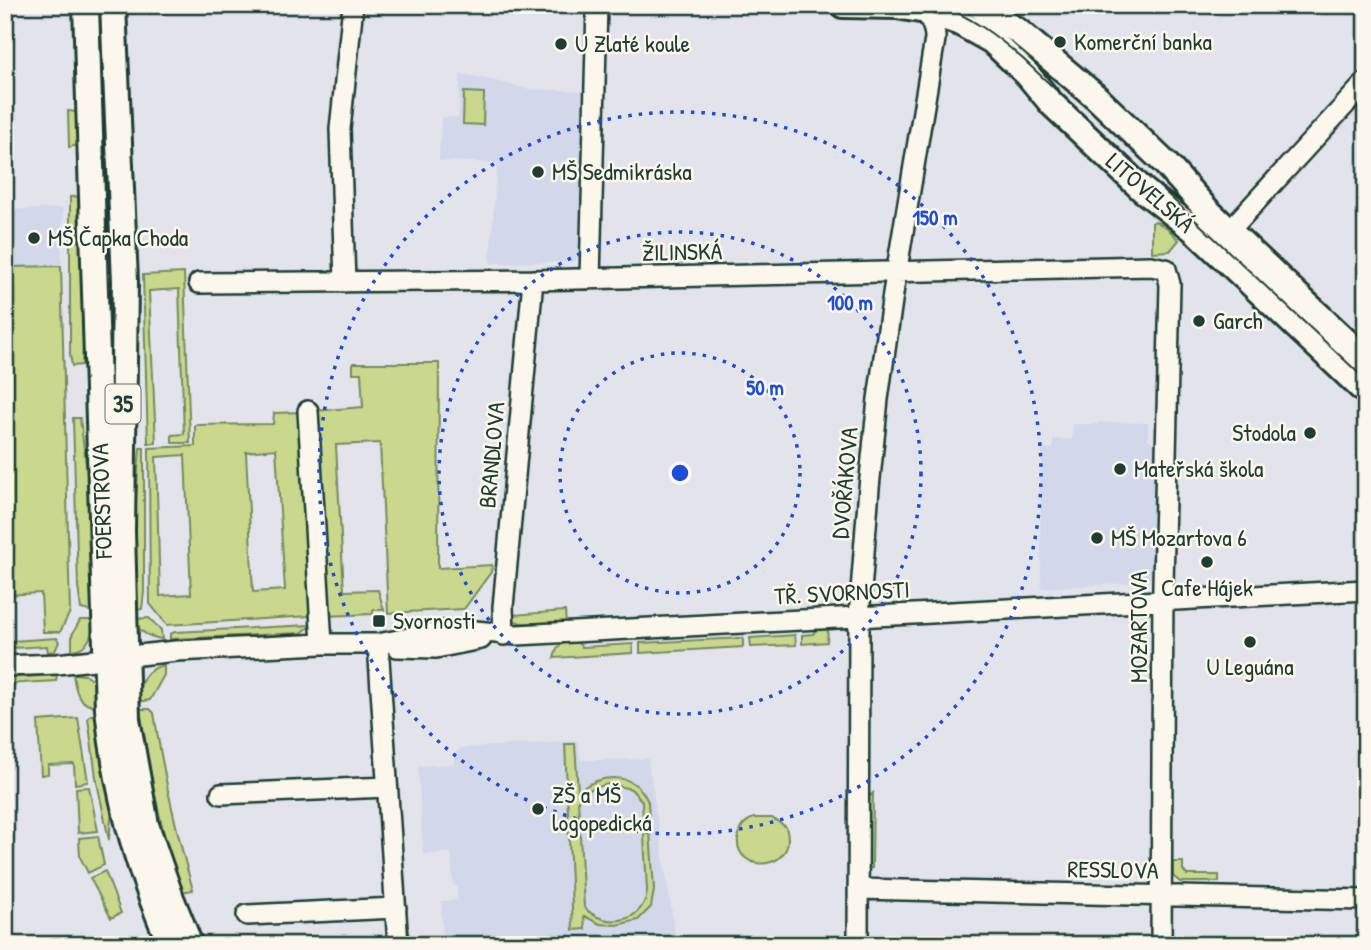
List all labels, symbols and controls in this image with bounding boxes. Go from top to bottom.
place label: Komerční banka [1074,25,1212,57]
place label: U Zlaté koule [575,27,691,59]
marker: Komerční banka [1052,34,1068,50]
marker: U Zlaté koule [553,36,569,52]
street label: LITOVELSKÁ [1100,145,1202,240]
place label: MŠ Sedmikráska [552,155,692,187]
marker: MŠ Sedmikráska [530,164,546,180]
text: 150 m [912,203,958,232]
place label: MŠ Čapka Choda [48,221,188,253]
marker: MŠ Čapka Choda [26,230,42,246]
street label: ŽILINSKÁ [641,234,723,268]
text: 100 m [827,288,873,317]
place label: Garch [1213,304,1263,336]
marker: Garch [1191,313,1207,329]
text: 50 m [746,373,784,402]
road number: 35 [106,384,140,424]
street label: BRANDLOVA [470,400,512,509]
place label: Stodola [1232,416,1296,448]
street label: DVOŘÁKOVA [823,425,865,540]
marker: Stodola [1302,425,1318,441]
street label: FOERSTROVA [83,442,119,560]
place label: Mateřská škola [1134,452,1264,484]
centre of rings [668,461,692,485]
marker: Mateřská škola [1112,461,1128,477]
place label: MŠ Mozartova 6 [1111,521,1247,553]
marker: MŠ Mozartova 6 [1089,530,1105,546]
marker: Cafe Hájek [1199,554,1215,570]
street label: MOZARTOVA [1122,571,1154,683]
place label: Cafe Hájek [1161,571,1253,603]
street label: TŘ. SVORNOSTI [773,572,910,612]
place label: Svornosti [393,604,476,636]
marker: Svornosti [371,613,387,629]
marker: U Leguána [1242,634,1258,650]
place label: U Leguána [1206,650,1294,682]
place label: ZŠ a MŠ logopedická [552,778,652,838]
marker: ZŠ a MŠ logopedická [530,801,546,817]
street label: RESSLOVA [1067,852,1159,886]

